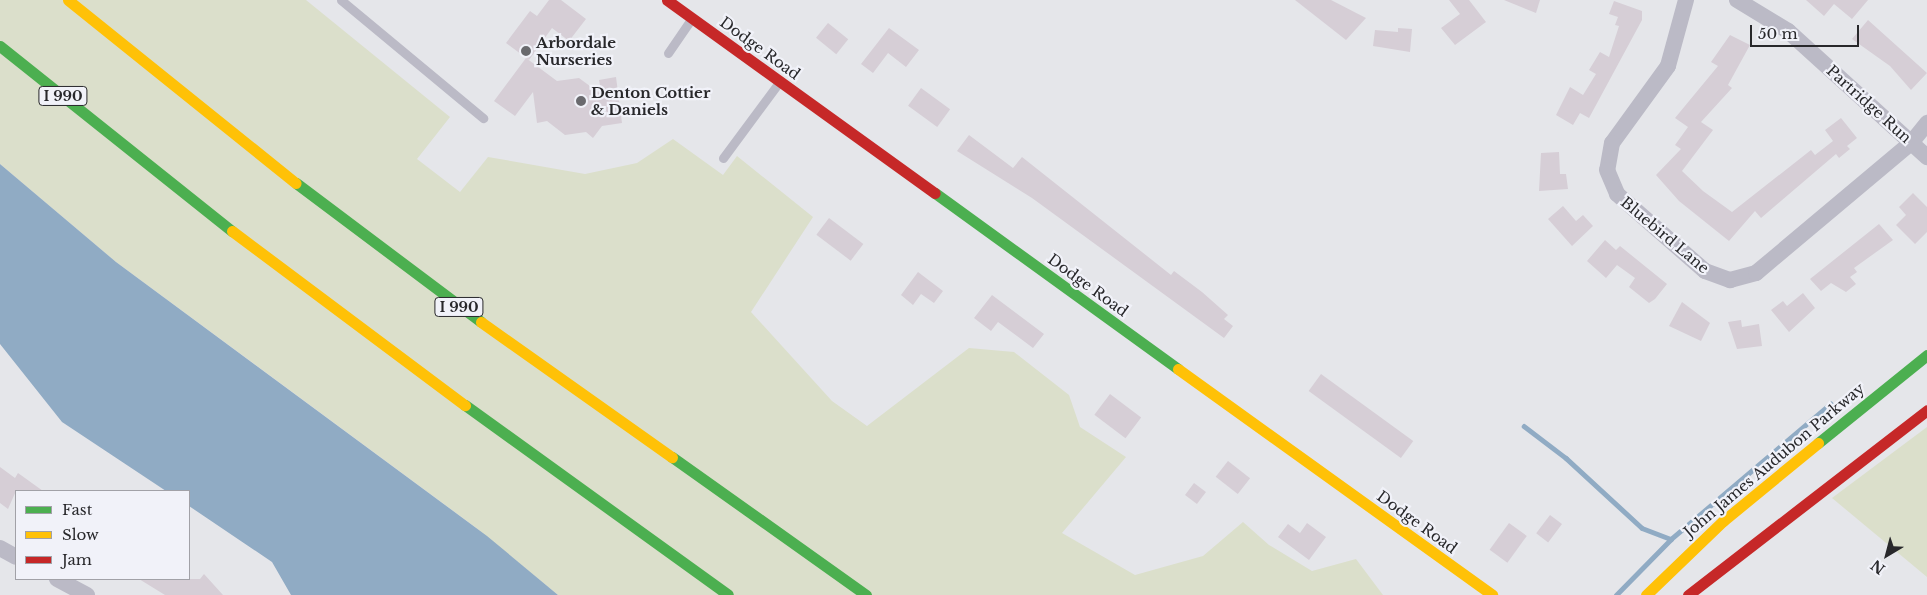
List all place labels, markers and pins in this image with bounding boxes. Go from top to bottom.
place label: Arbordale Nurseries [536,33,616,68]
marker: Arbordale Nurseries [520,45,532,57]
place label: Denton Cottier & Daniels [591,83,710,118]
marker: Denton Cottier & Daniels [575,95,587,107]

